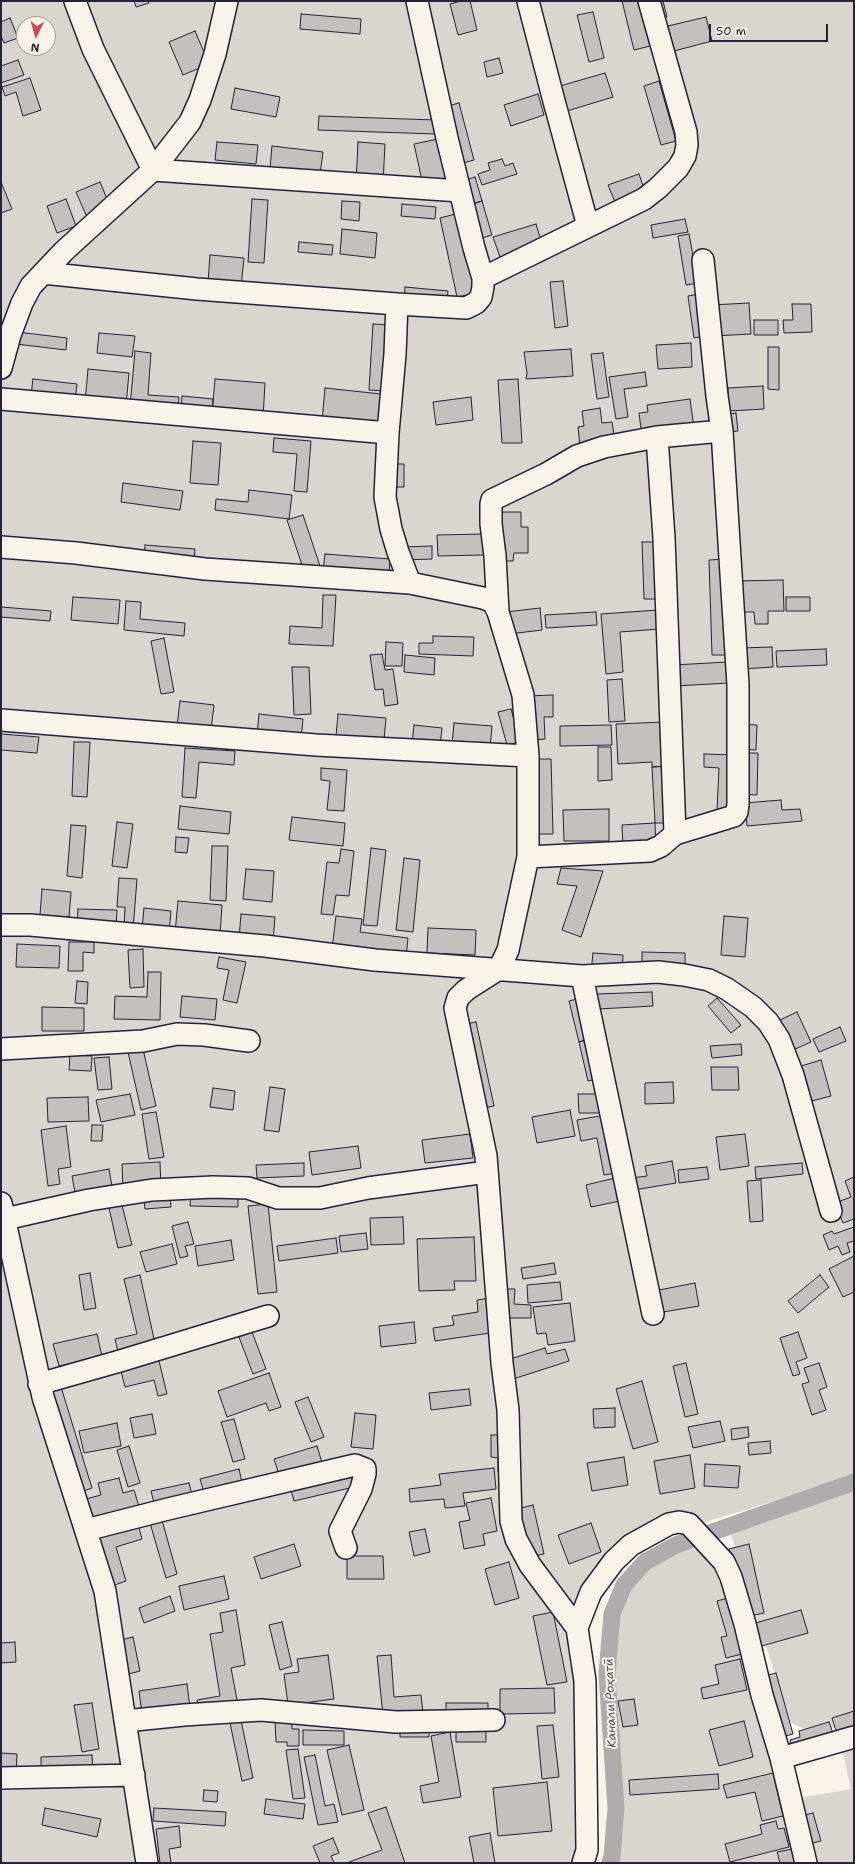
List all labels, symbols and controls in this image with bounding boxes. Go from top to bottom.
north arrow [16,16,56,56]
scale bar [711,16,830,42]
text: 50 m [716,23,746,39]
text: N [30,40,40,55]
water label: Канали Роҳатӣ [602,1658,620,1748]

